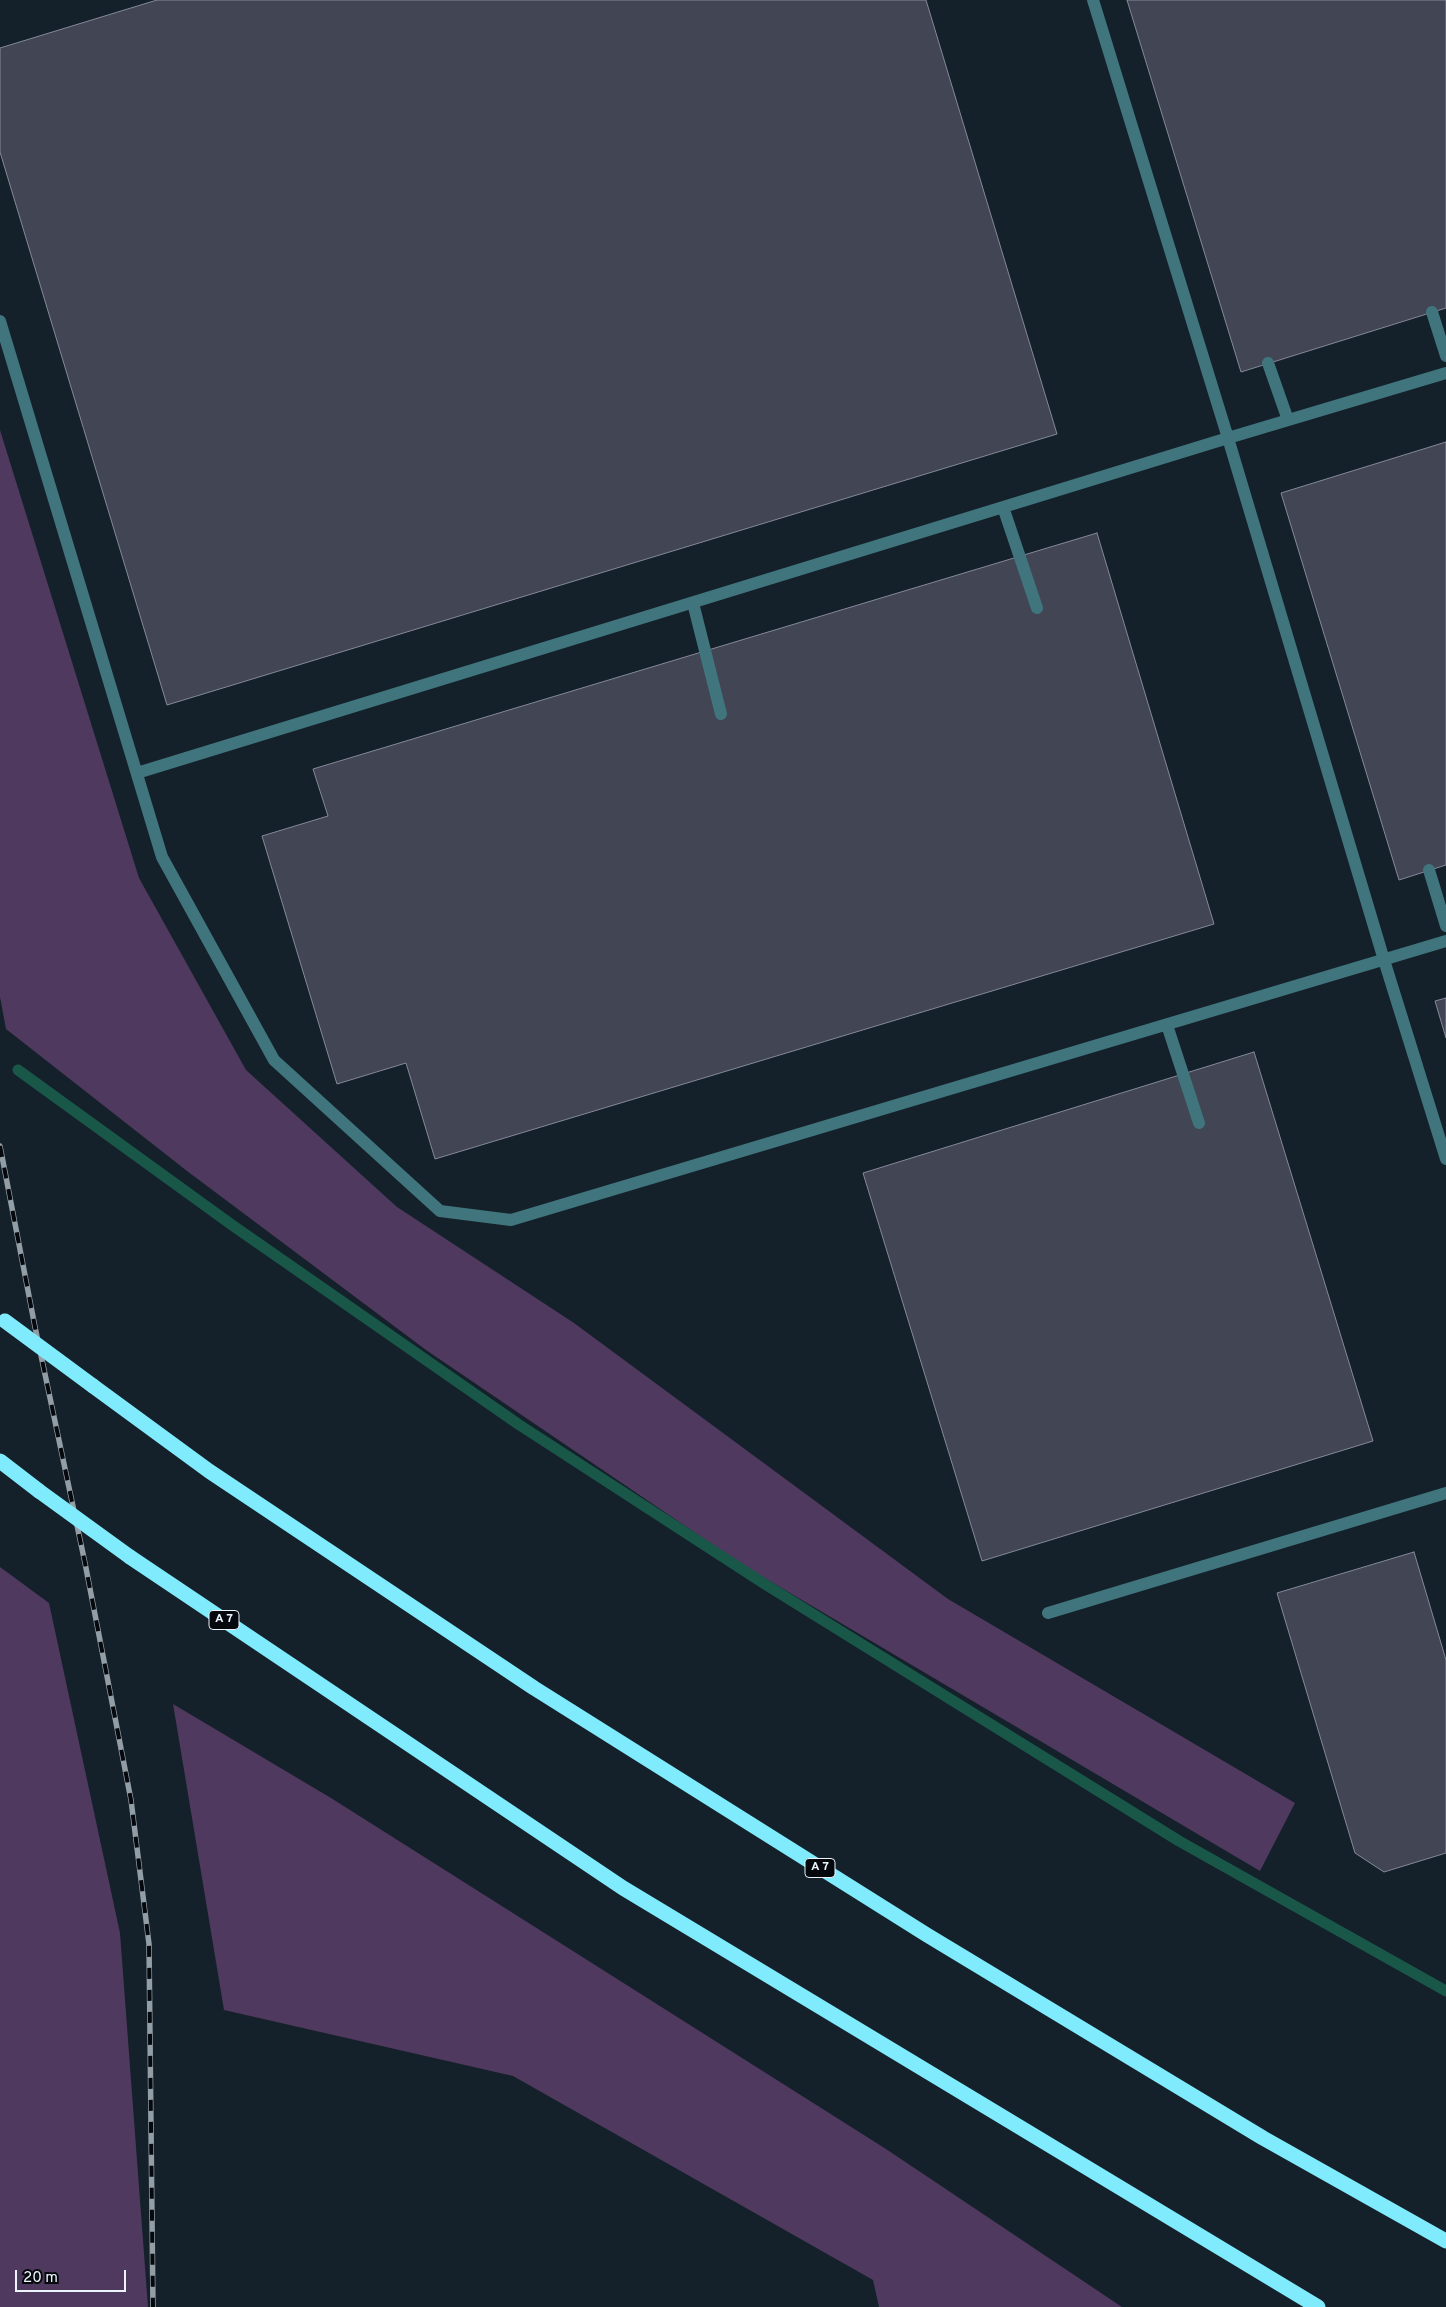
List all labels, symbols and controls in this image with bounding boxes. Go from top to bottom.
road number: A 7 [209,1610,239,1630]
road number: A 7 [805,1859,835,1878]
scale bar [18,2260,129,2292]
text: 20 m [23,2269,58,2288]

